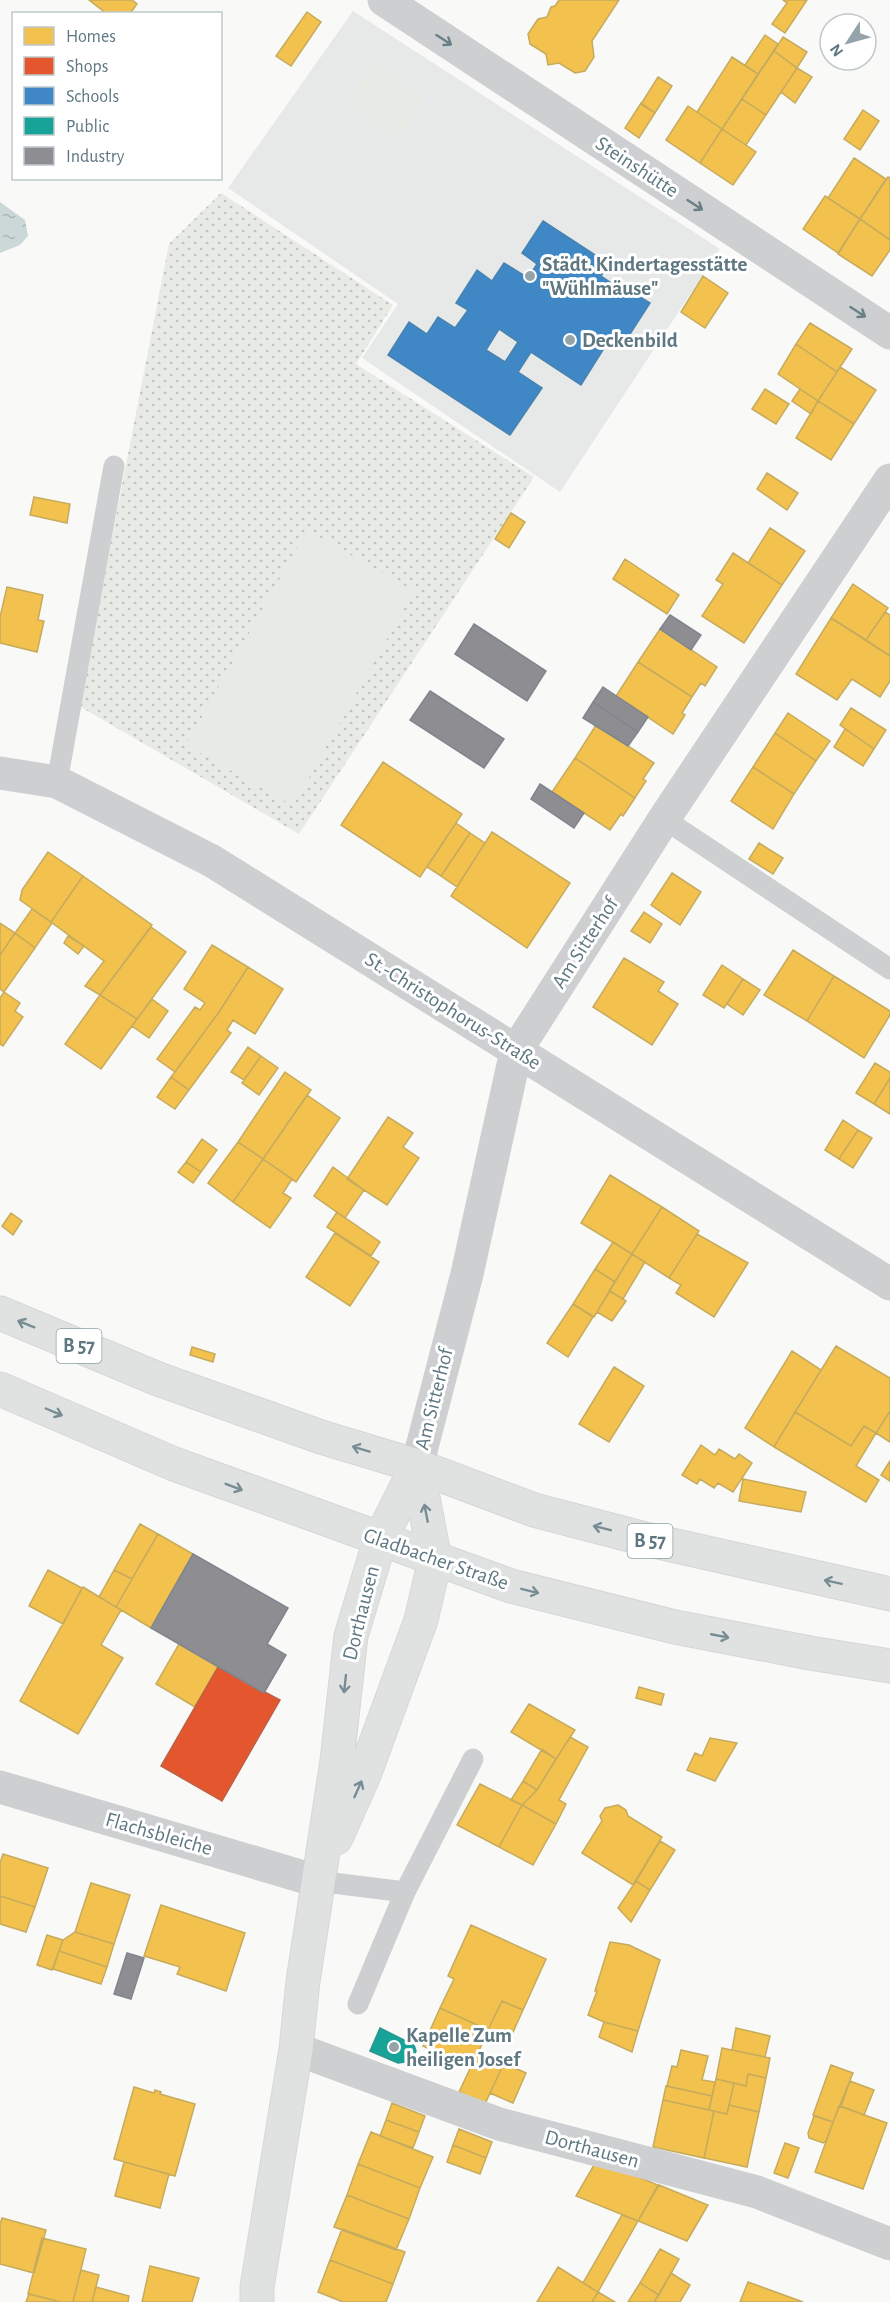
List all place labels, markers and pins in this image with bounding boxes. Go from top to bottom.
place label: Städt. Kindertagesstätte "Wühlmäuse" [542,254,748,299]
marker: Städt. Kindertagesstätte "Wühlmäuse" [523,269,537,283]
place label: Deckenbild [582,330,678,351]
marker: Deckenbild [563,333,577,347]
place label: Kapelle Zum heiligen Josef [406,2025,522,2070]
marker: Kapelle Zum heiligen Josef [387,2040,401,2054]

